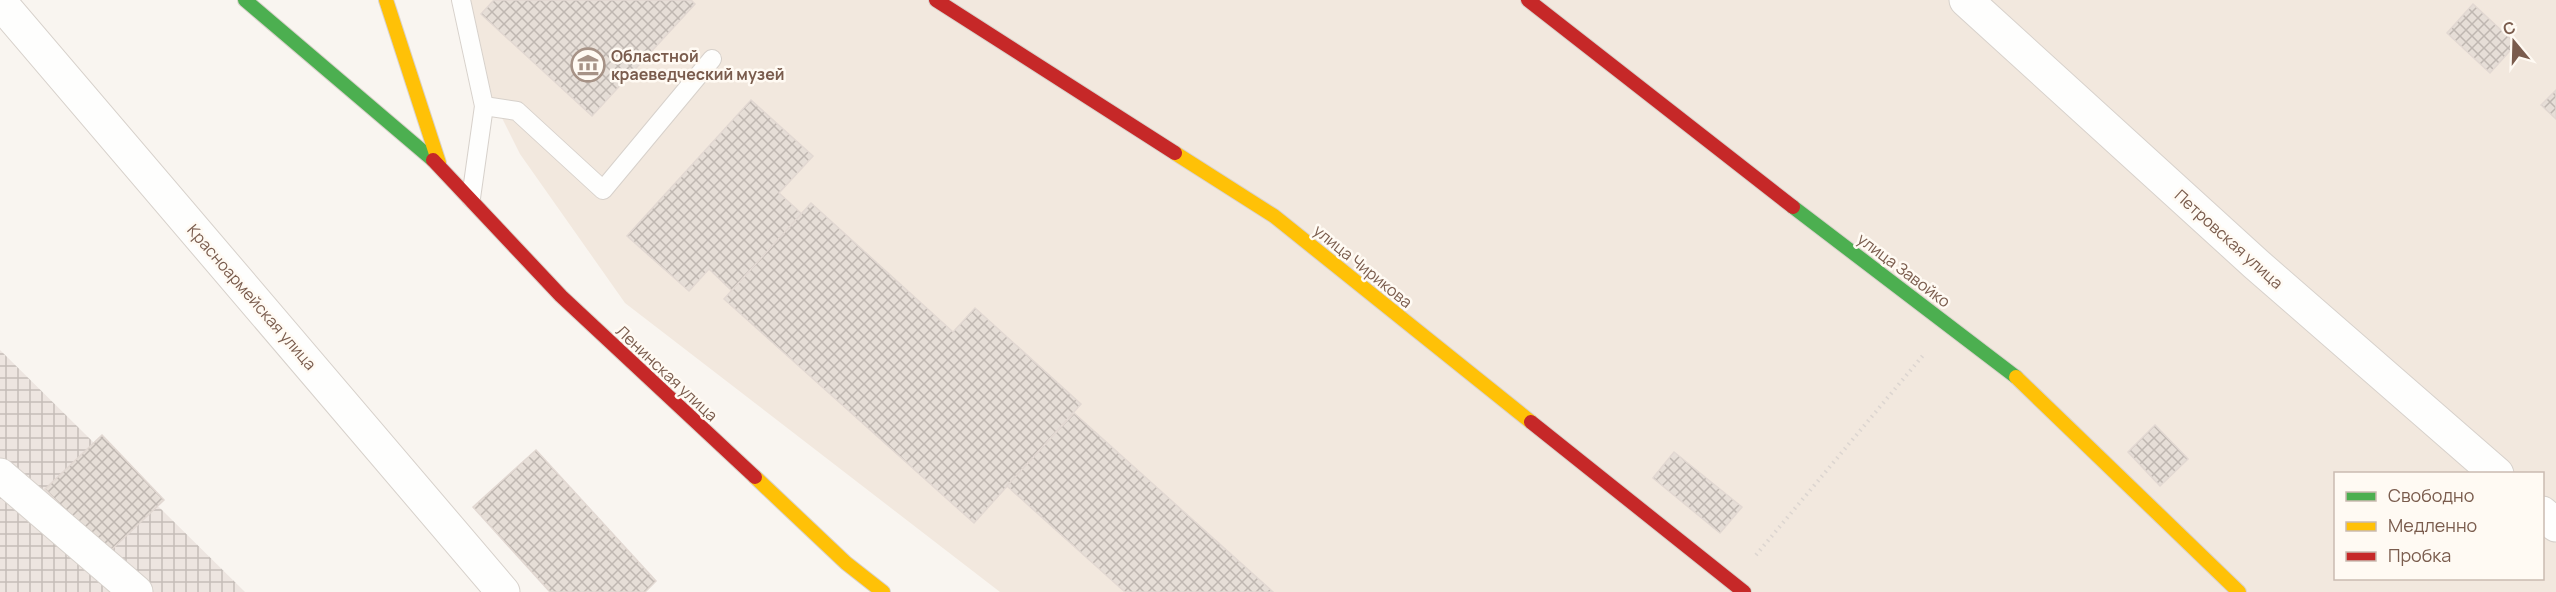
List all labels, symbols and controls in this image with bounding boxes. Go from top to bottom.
north arrow [2484,12,2544,72]
text: С [2500,15,2518,40]
place label: Областной краеведческий музей [611,45,785,85]
museum icon: Областной краеведческий музей [570,47,606,83]
street label: Петровская улица [2170,184,2288,294]
street label: Красноармейская улица [183,219,321,375]
street label: улица Чирикова [1309,219,1417,313]
street label: улица Завойко [1853,228,1955,312]
street label: Ленинская улица [611,320,723,426]
legend [2334,472,2544,580]
text: Свободно [2388,483,2474,507]
text: Медленно [2388,513,2477,537]
text: Пробка [2388,543,2451,567]

